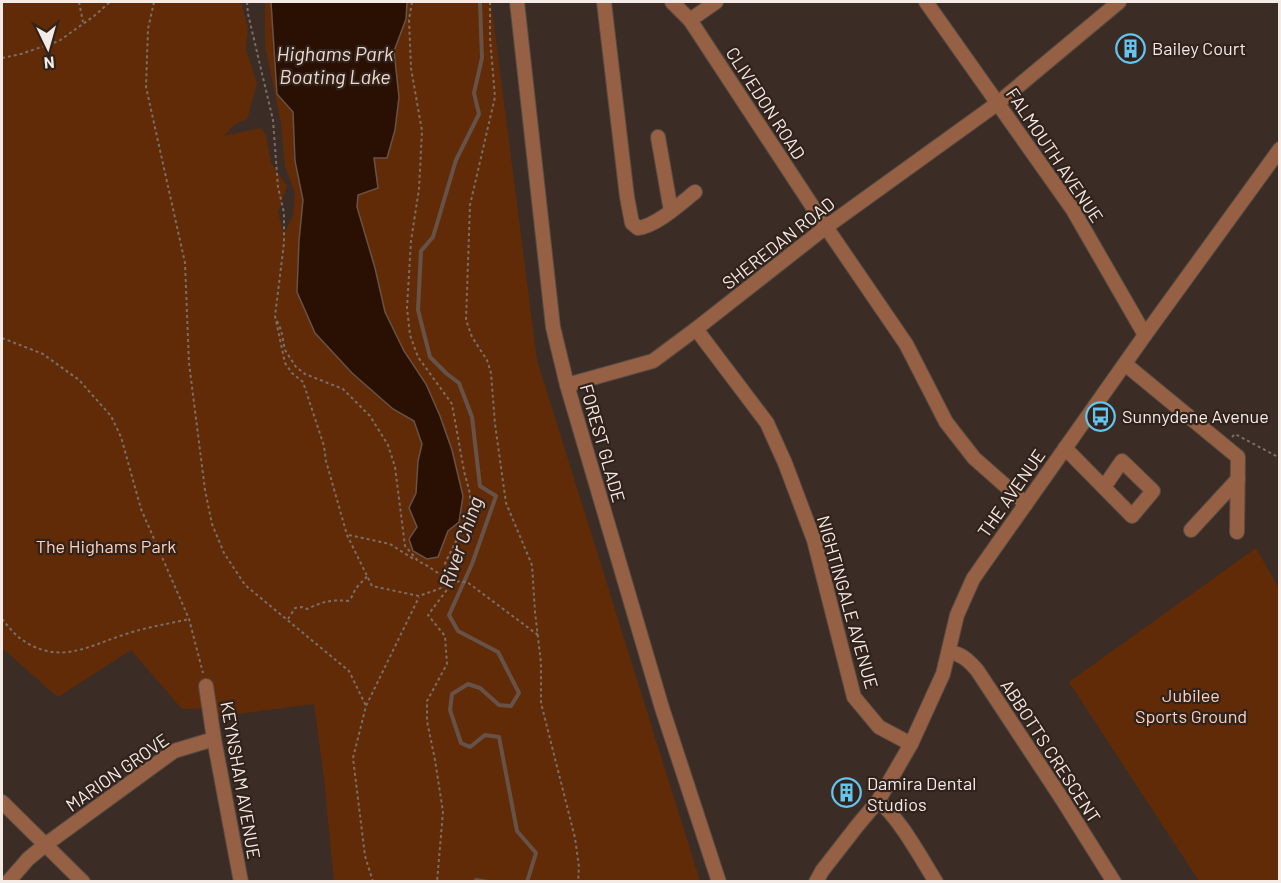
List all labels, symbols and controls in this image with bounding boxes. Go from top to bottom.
north arrow [18,18,78,78]
building icon: Bailey Court [1115,32,1147,64]
place label: Bailey Court [1152,37,1246,59]
water label: Highams Park Boating Lake [277,41,394,88]
street label: CLIVEDON ROAD [722,43,810,163]
text: N [43,54,55,73]
street label: FALMOUTH AVENUE [1002,83,1108,227]
street label: SHEREDAN ROAD [717,192,839,294]
street label: FOREST GLADE [576,381,630,505]
bus stop icon: Sunnydene Avenue [1085,400,1117,432]
place label: Sunnydene Avenue [1122,405,1269,427]
street label: THE AVENUE [973,445,1049,541]
water label: River Ching [433,493,487,591]
street label: NIGHTINGALE AVENUE [813,513,883,691]
park label: The Highams Park [36,535,176,557]
street label: ABBOTTS CRESCENT [996,675,1106,827]
park label: Jubilee Sports Ground [1135,684,1247,727]
street label: KEYNSHAM AVENUE [216,699,266,861]
street label: MARION GROVE [61,728,173,816]
place label: Damira Dental Studios [867,772,976,815]
building icon: Damira Dental Studios [830,777,862,809]

